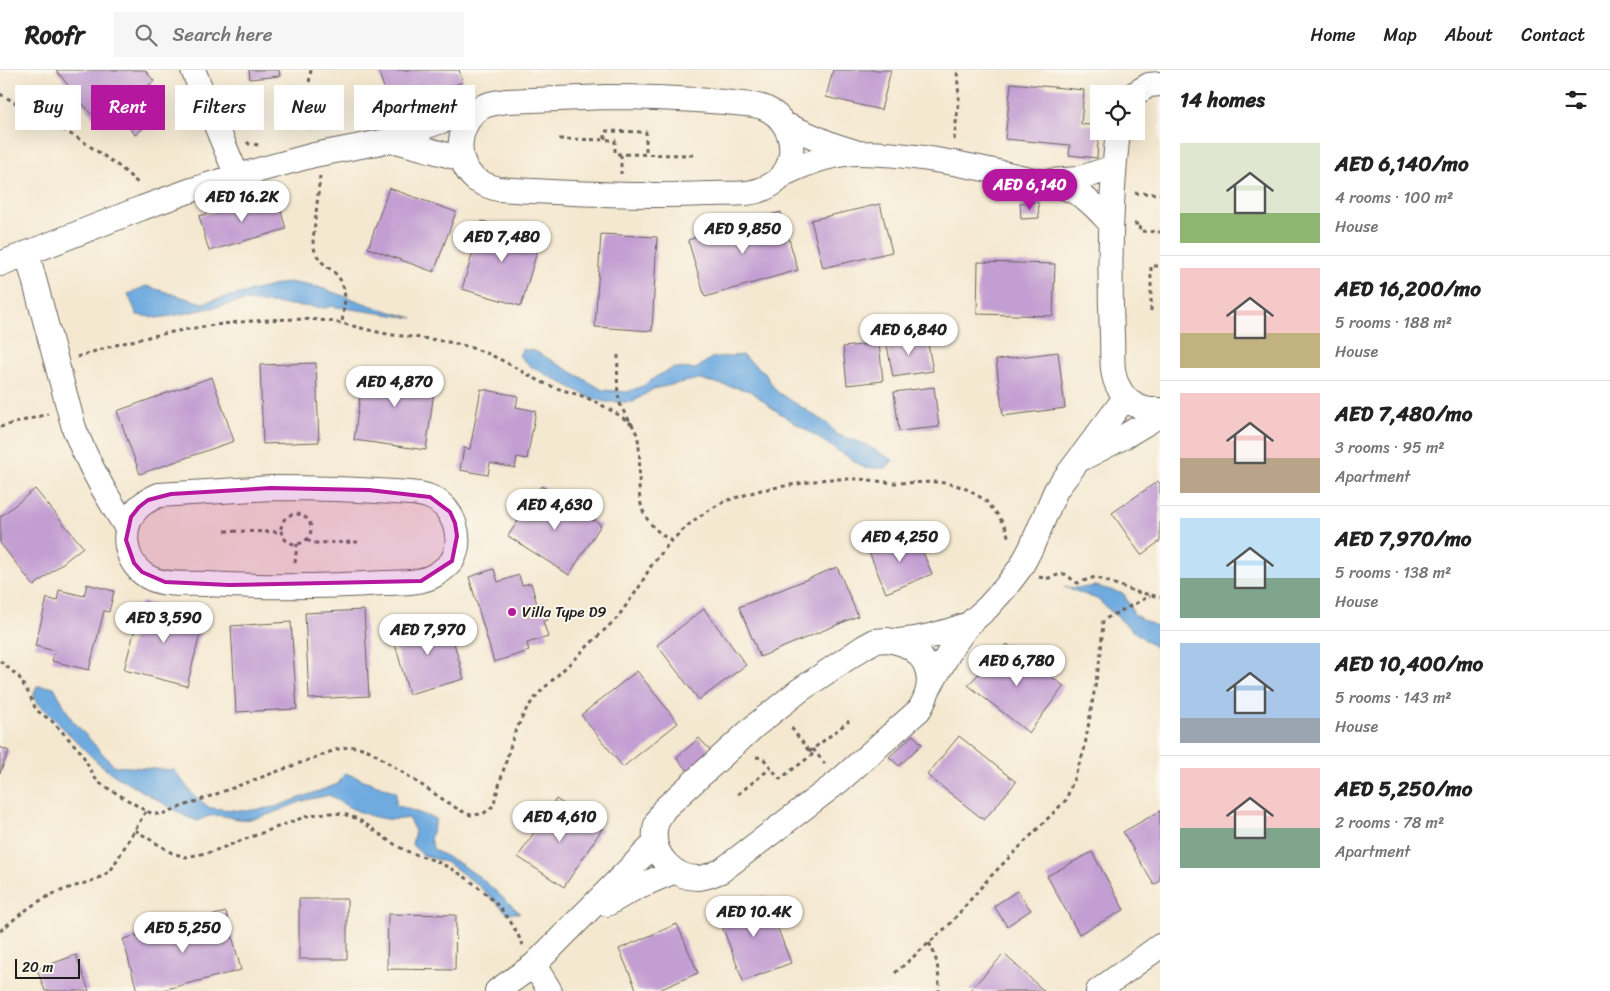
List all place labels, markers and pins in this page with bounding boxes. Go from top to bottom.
pin: AED 6,140 [973,168,1087,211]
pin: AED 16.2K [185,180,299,223]
pin: AED 9,850 [686,212,800,255]
pin: AED 7,480 [445,220,559,263]
pin: AED 6,840 [852,314,966,356]
pin: AED 4,870 [338,366,452,408]
pin: AED 4,630 [498,488,612,531]
pin: AED 4,250 [843,520,957,563]
place label: Villa Type D9 [522,599,607,625]
pin: AED 3,590 [107,602,221,644]
marker: Villa Type D9 [506,606,518,618]
pin: AED 7,970 [371,614,485,656]
pin: AED 6,780 [960,644,1074,687]
pin: AED 4,610 [503,800,617,843]
pin: AED 10.4K [697,896,811,938]
pin: AED 5,250 [126,912,240,954]

